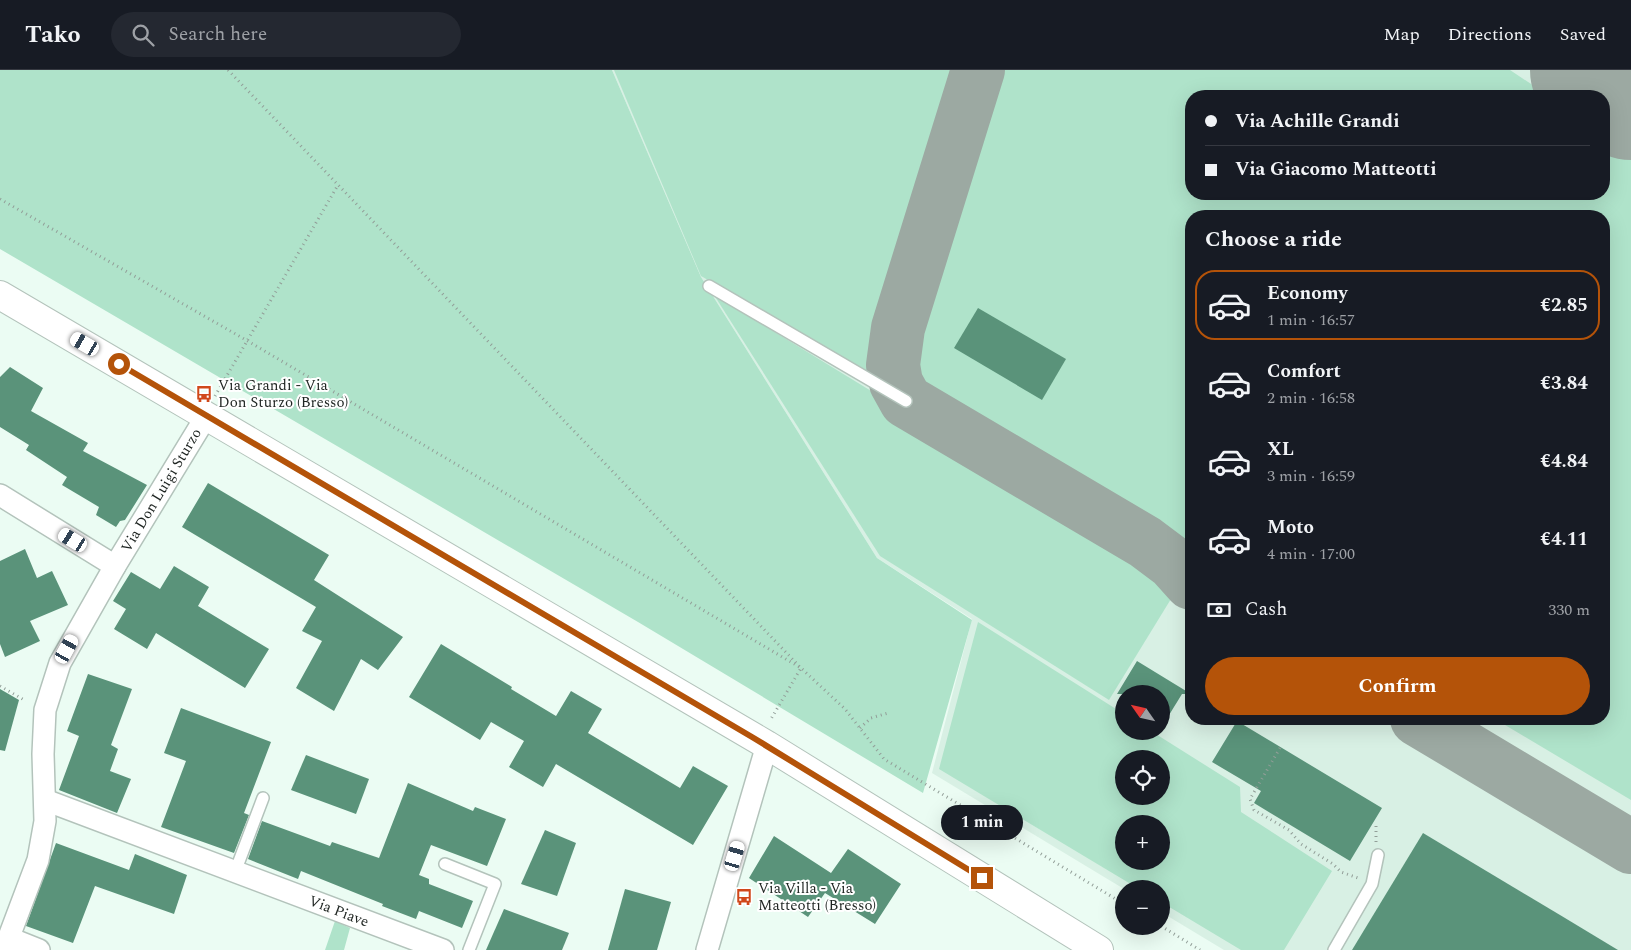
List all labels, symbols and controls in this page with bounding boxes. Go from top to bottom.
search box [111,12,461,57]
text: Tako [25,17,81,53]
text: Search here [169,20,267,49]
icon: search [129,21,157,49]
text: Map [1384,21,1420,48]
text: Directions [1448,21,1532,48]
text: Saved [1560,21,1606,48]
text: Via Achille Grandi [1235,107,1399,136]
text: Via Giacomo Matteotti [1235,155,1437,184]
text: Choose a ride [1205,223,1342,256]
text: Economy [1267,279,1348,308]
icon: car [1207,283,1252,328]
text: €2.85 [1540,291,1588,320]
text: 1 min · 16:57 [1267,308,1355,332]
car [68,330,101,358]
route start [108,353,130,375]
text: Comfort [1267,357,1341,386]
icon: car [1207,361,1252,406]
text: €3.84 [1540,369,1588,398]
place label: Via Grandi - Via Don Sturzo (Bresso) [218,374,348,414]
bus stop icon: Via Grandi - Via Don Sturzo (Bresso) [194,384,214,404]
text: 2 min · 16:58 [1267,386,1355,410]
street label: Via Don Luigi Sturzo [115,424,208,557]
text: XL [1267,435,1294,464]
icon: car [1207,439,1252,484]
text: €4.84 [1540,447,1588,476]
text: 3 min · 16:59 [1267,464,1355,488]
text: Moto [1267,513,1314,542]
icon: car [1207,517,1252,562]
text: €4.11 [1540,525,1588,554]
car [56,526,89,554]
text: 4 min · 17:00 [1267,542,1355,566]
text: Cash [1245,595,1287,624]
icon: cash [1205,596,1233,624]
text: 330 m [1548,598,1590,622]
car [53,632,80,666]
button: Confirm [1205,657,1590,715]
north arrow [1115,685,1170,740]
map controls [1115,685,1170,935]
button: locate [1115,750,1170,805]
callout: 1 min [941,806,1023,840]
text: 1 min [961,810,1003,834]
button: + [1115,815,1170,870]
car [723,839,746,873]
route end [971,867,993,889]
place label: Via Villa - Via Matteotti (Bresso) [758,877,876,917]
button: − [1115,880,1170,935]
bus stop icon: Via Villa - Via Matteotti (Bresso) [734,887,754,907]
street label: Via Piave [305,889,372,933]

